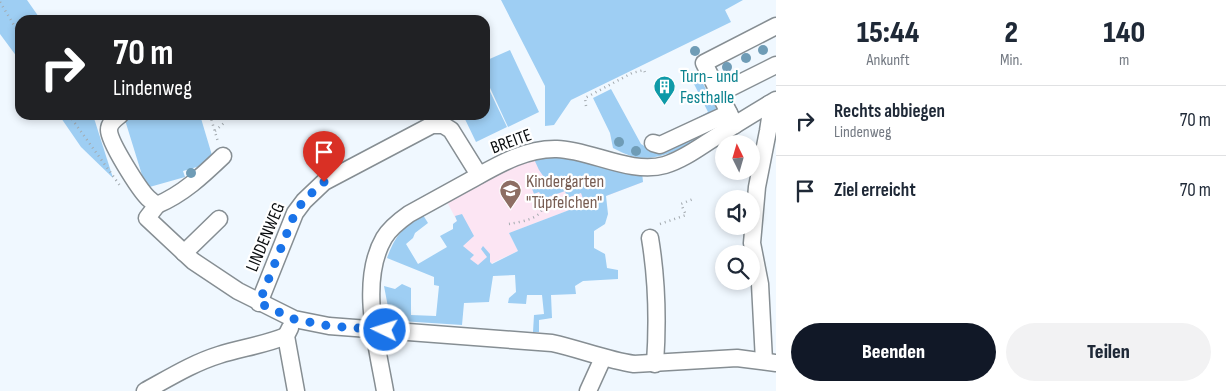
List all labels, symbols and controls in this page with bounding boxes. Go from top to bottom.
text: 15:44 [857,15,919,51]
text: 2 [1005,15,1018,51]
text: 140 [1103,15,1145,51]
text: 70 m [113,32,173,75]
icon: right [30,35,95,100]
text: Ankunft [866,51,910,70]
text: Min. [1000,51,1022,70]
text: m [1119,51,1129,70]
place label: Turn- und Festhalle [680,66,739,108]
building icon: Turn- und Festhalle [652,74,676,105]
text: Lindenweg [113,75,192,102]
text: Rechts abbiegen [834,100,945,123]
icon: right [791,107,819,135]
text: 70 m [1180,109,1211,132]
text: Lindenweg [834,123,891,142]
street label: BREITE [488,124,535,159]
pin [303,131,345,182]
north arrow [715,135,760,180]
map controls [715,135,760,290]
icon: arrive [310,138,338,166]
place label: Kindergarten "Tüpfelchen" [526,171,604,213]
icon: arrive [791,177,819,205]
school or university icon: Kindergarten "Tüpfelchen" [498,179,522,210]
text: Ziel erreicht [834,179,916,202]
text: 70 m [1180,179,1211,202]
button: sound [715,190,760,235]
street label: LINDENWEG [242,200,289,275]
button: search [715,245,760,290]
position arrow [358,303,410,355]
button: Beenden [791,323,996,381]
button: Teilen [1006,323,1211,381]

